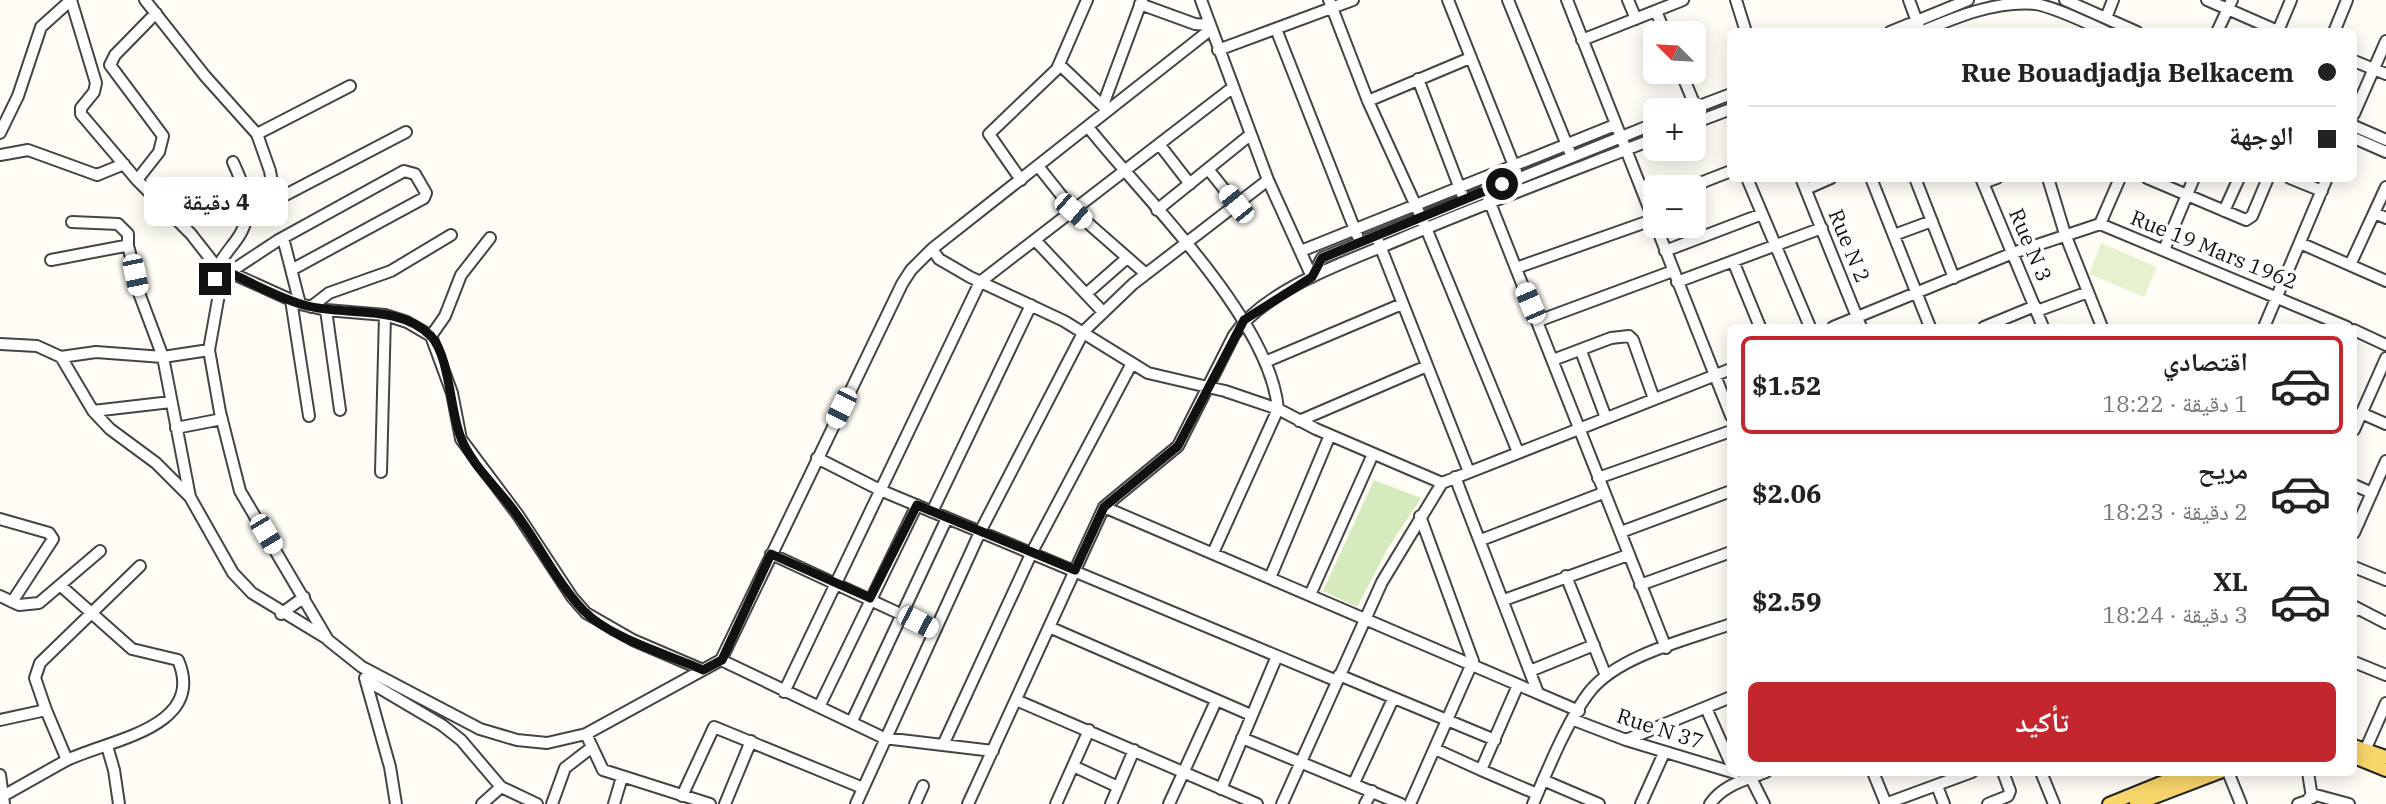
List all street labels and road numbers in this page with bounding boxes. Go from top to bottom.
street label: Rue 19 Mars 1962 [2127,203,2302,295]
street label: Rue N 3 [2003,204,2059,285]
street label: Rue N 2 [1823,205,1877,287]
street label: Rue N 37 [1613,701,1707,755]

